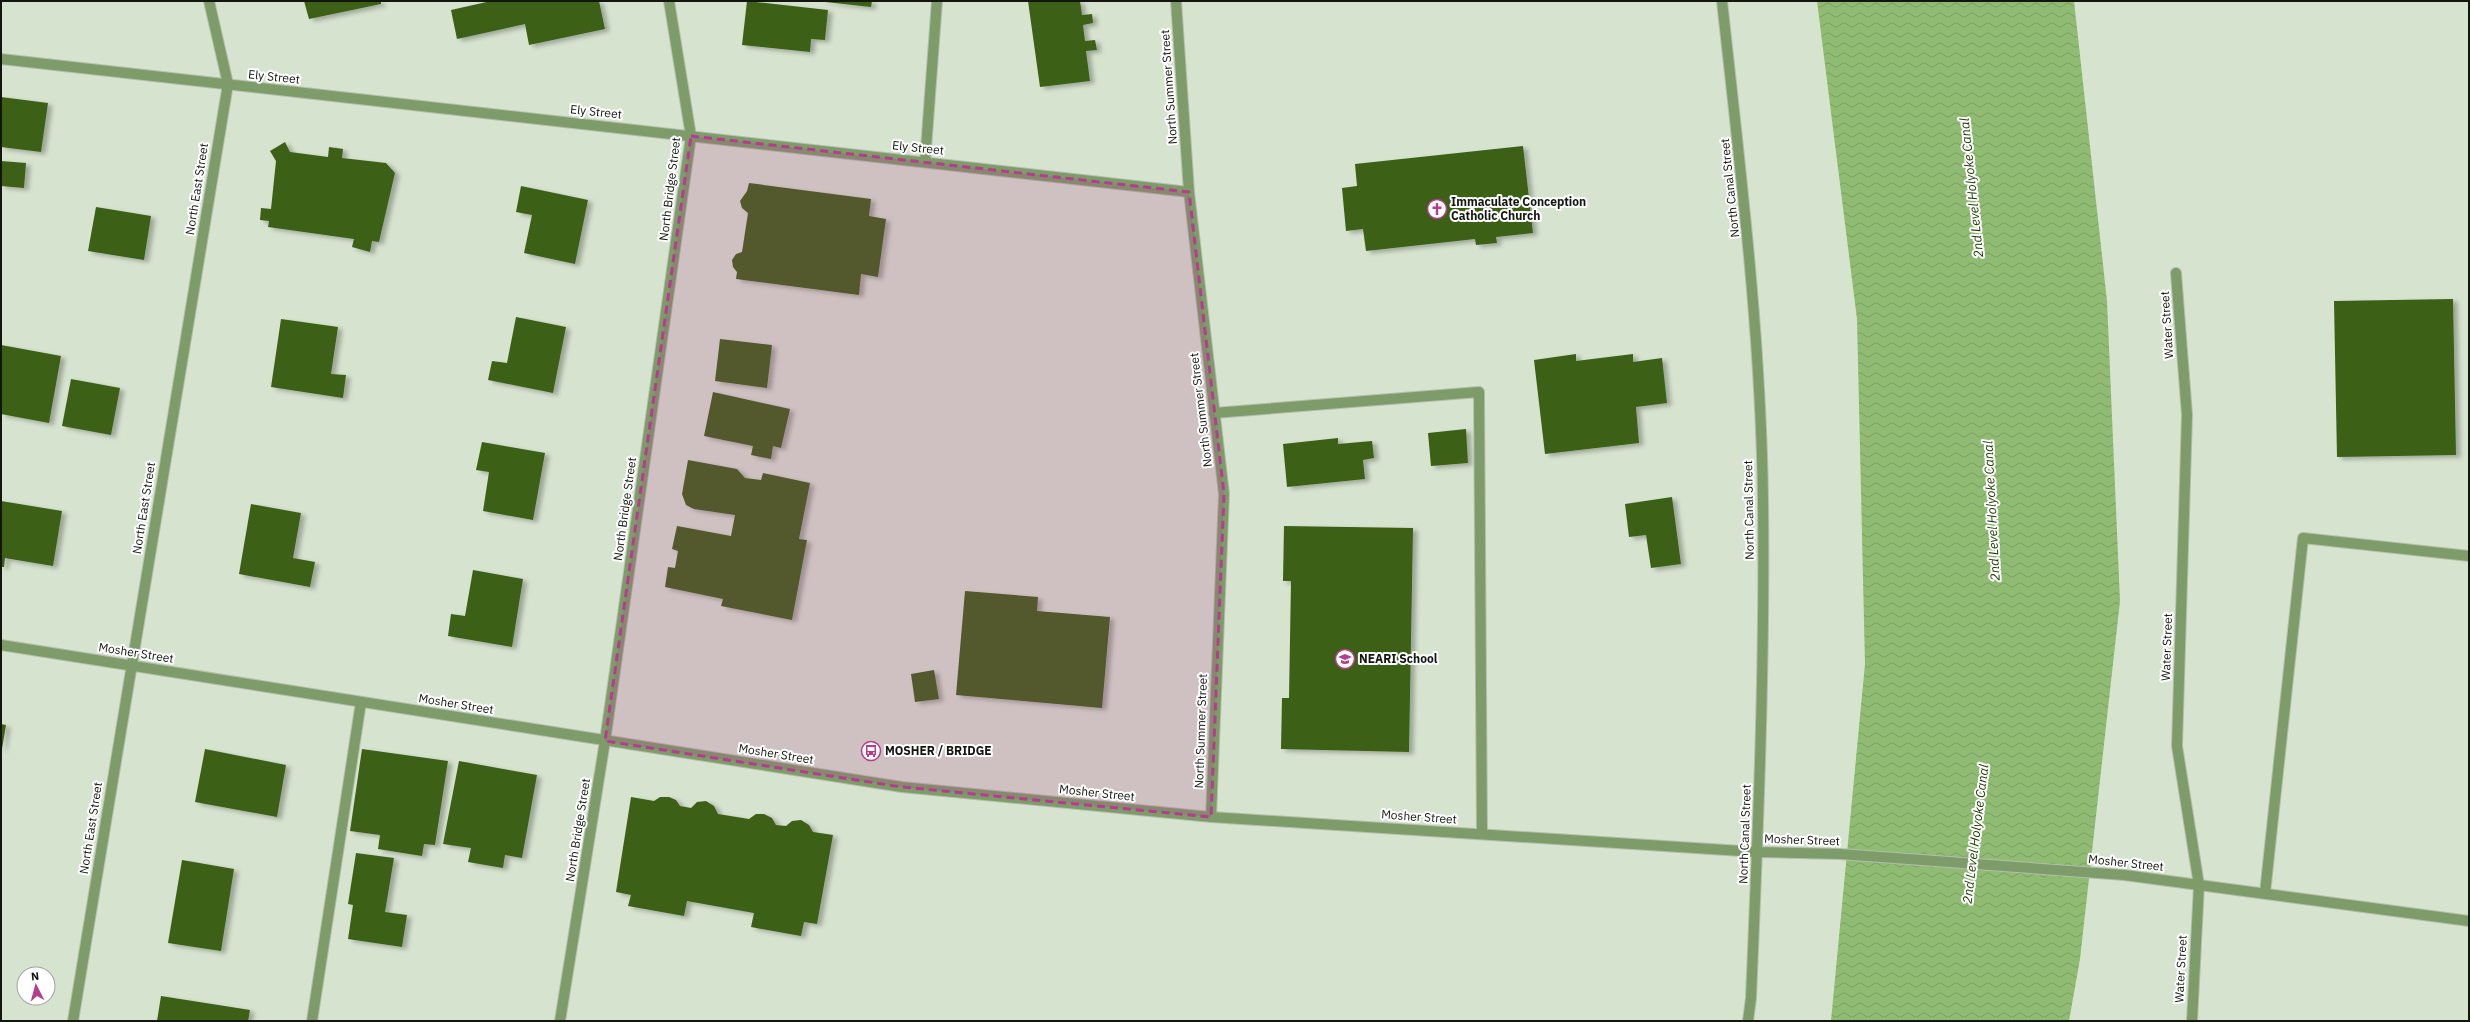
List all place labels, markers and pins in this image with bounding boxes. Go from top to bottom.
place label: Immaculate Conception Catholic Church [1451,194,1586,223]
church icon: Immaculate Conception Catholic Church [1426,198,1448,220]
school or university icon: NEARI School [1334,648,1356,670]
place label: NEARI School [1359,651,1438,666]
bus stop icon: MOSHER / BRIDGE [860,740,882,762]
place label: MOSHER / BRIDGE [885,743,992,758]

